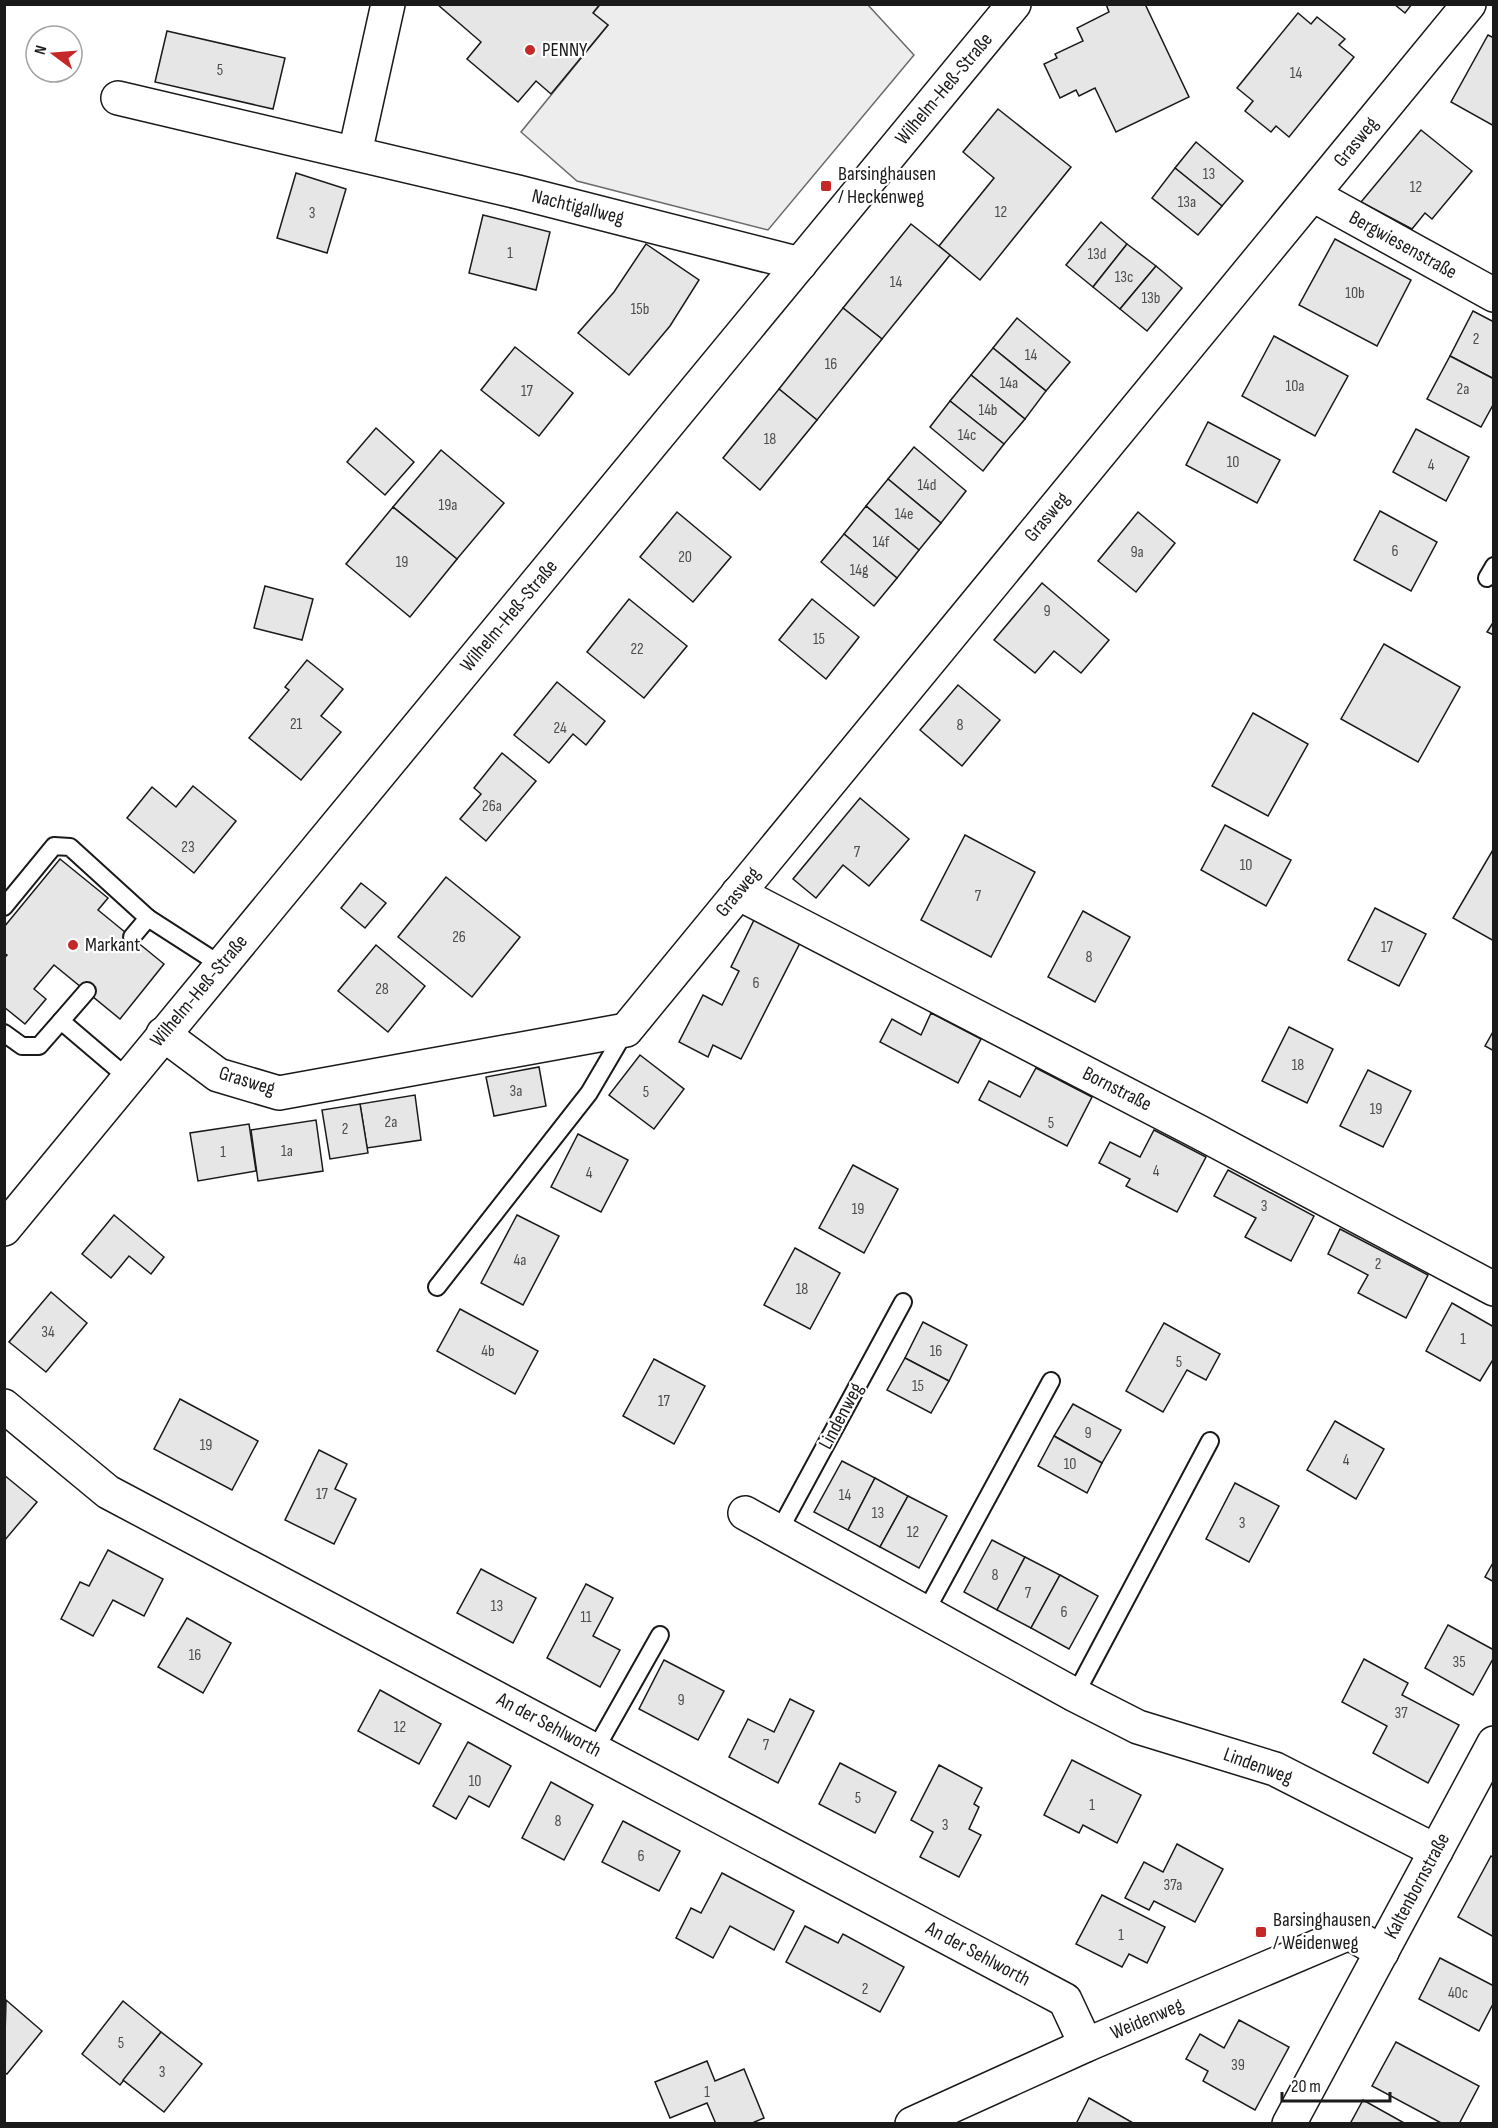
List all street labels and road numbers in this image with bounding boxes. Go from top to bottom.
street label: Wilhelm-Heß-Straße [890,28,998,150]
street label: Grasweg [1329,112,1383,172]
street label: Nachtigallweg [529,184,627,230]
street label: Bergwiesenstraße [1345,206,1461,284]
street label: Grasweg [1019,487,1075,547]
street label: Wilhelm-Heß-Straße [455,555,563,677]
street label: Grasweg [711,862,765,922]
street label: Wilhelm-Heß-Straße [145,930,253,1052]
street label: Grasweg [216,1061,278,1101]
street label: Bornstraße [1078,1061,1156,1117]
street label: Lindenweg [814,1379,868,1453]
street label: An der Sehlworth [492,1687,605,1763]
street label: Lindenweg [1220,1742,1296,1790]
street label: Kaltenbornstraße [1379,1829,1455,1943]
street label: An der Sehlworth [921,1916,1034,1992]
street label: Weidenweg [1107,1993,1187,2045]

